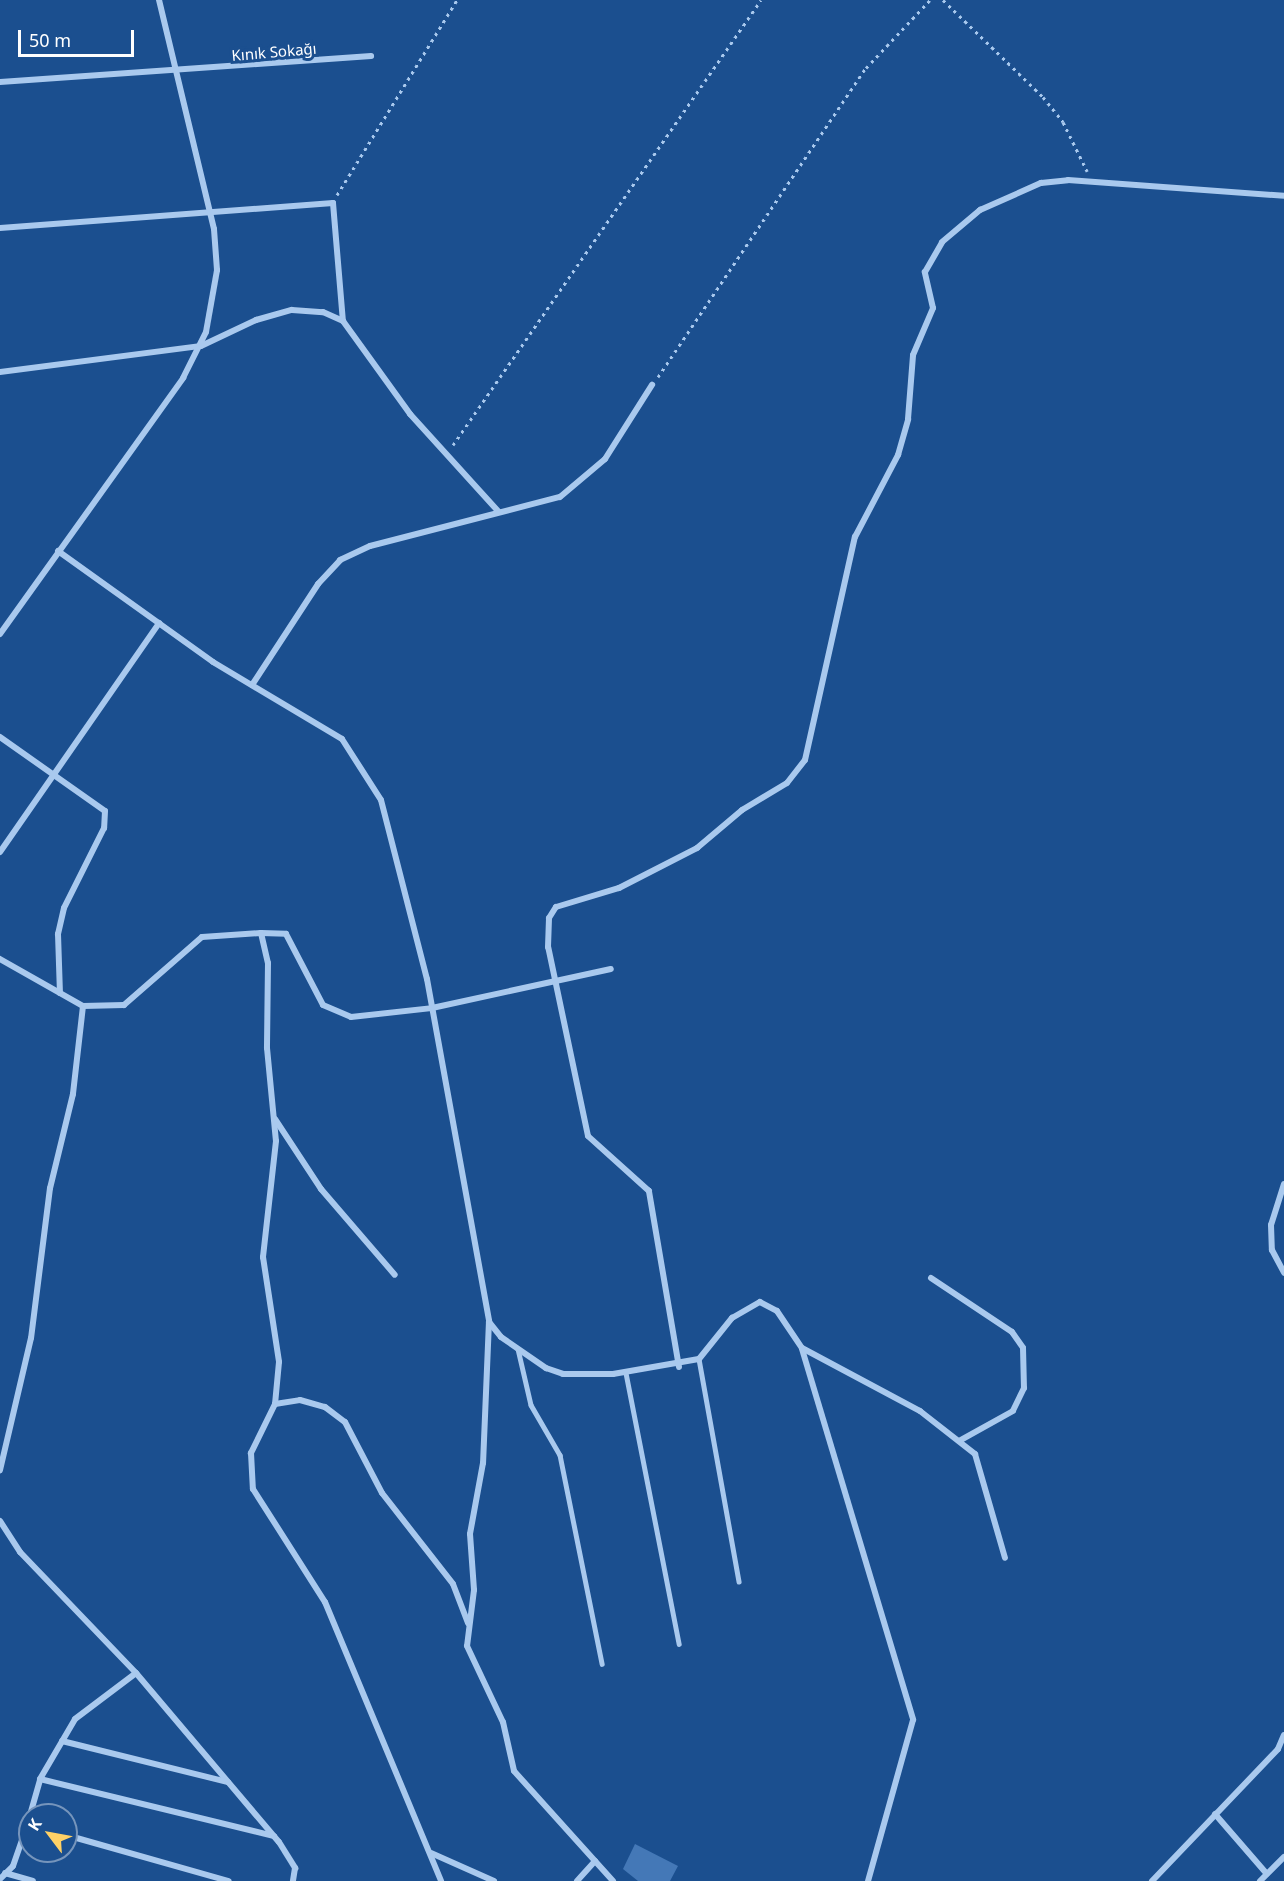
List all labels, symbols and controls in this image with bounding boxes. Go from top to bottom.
scale bar [21,18,136,56]
text: 50 m [29,28,71,52]
street label: Kınık Sokağı [231,39,317,65]
north arrow [18,1803,78,1863]
text: K [22,1814,47,1835]

